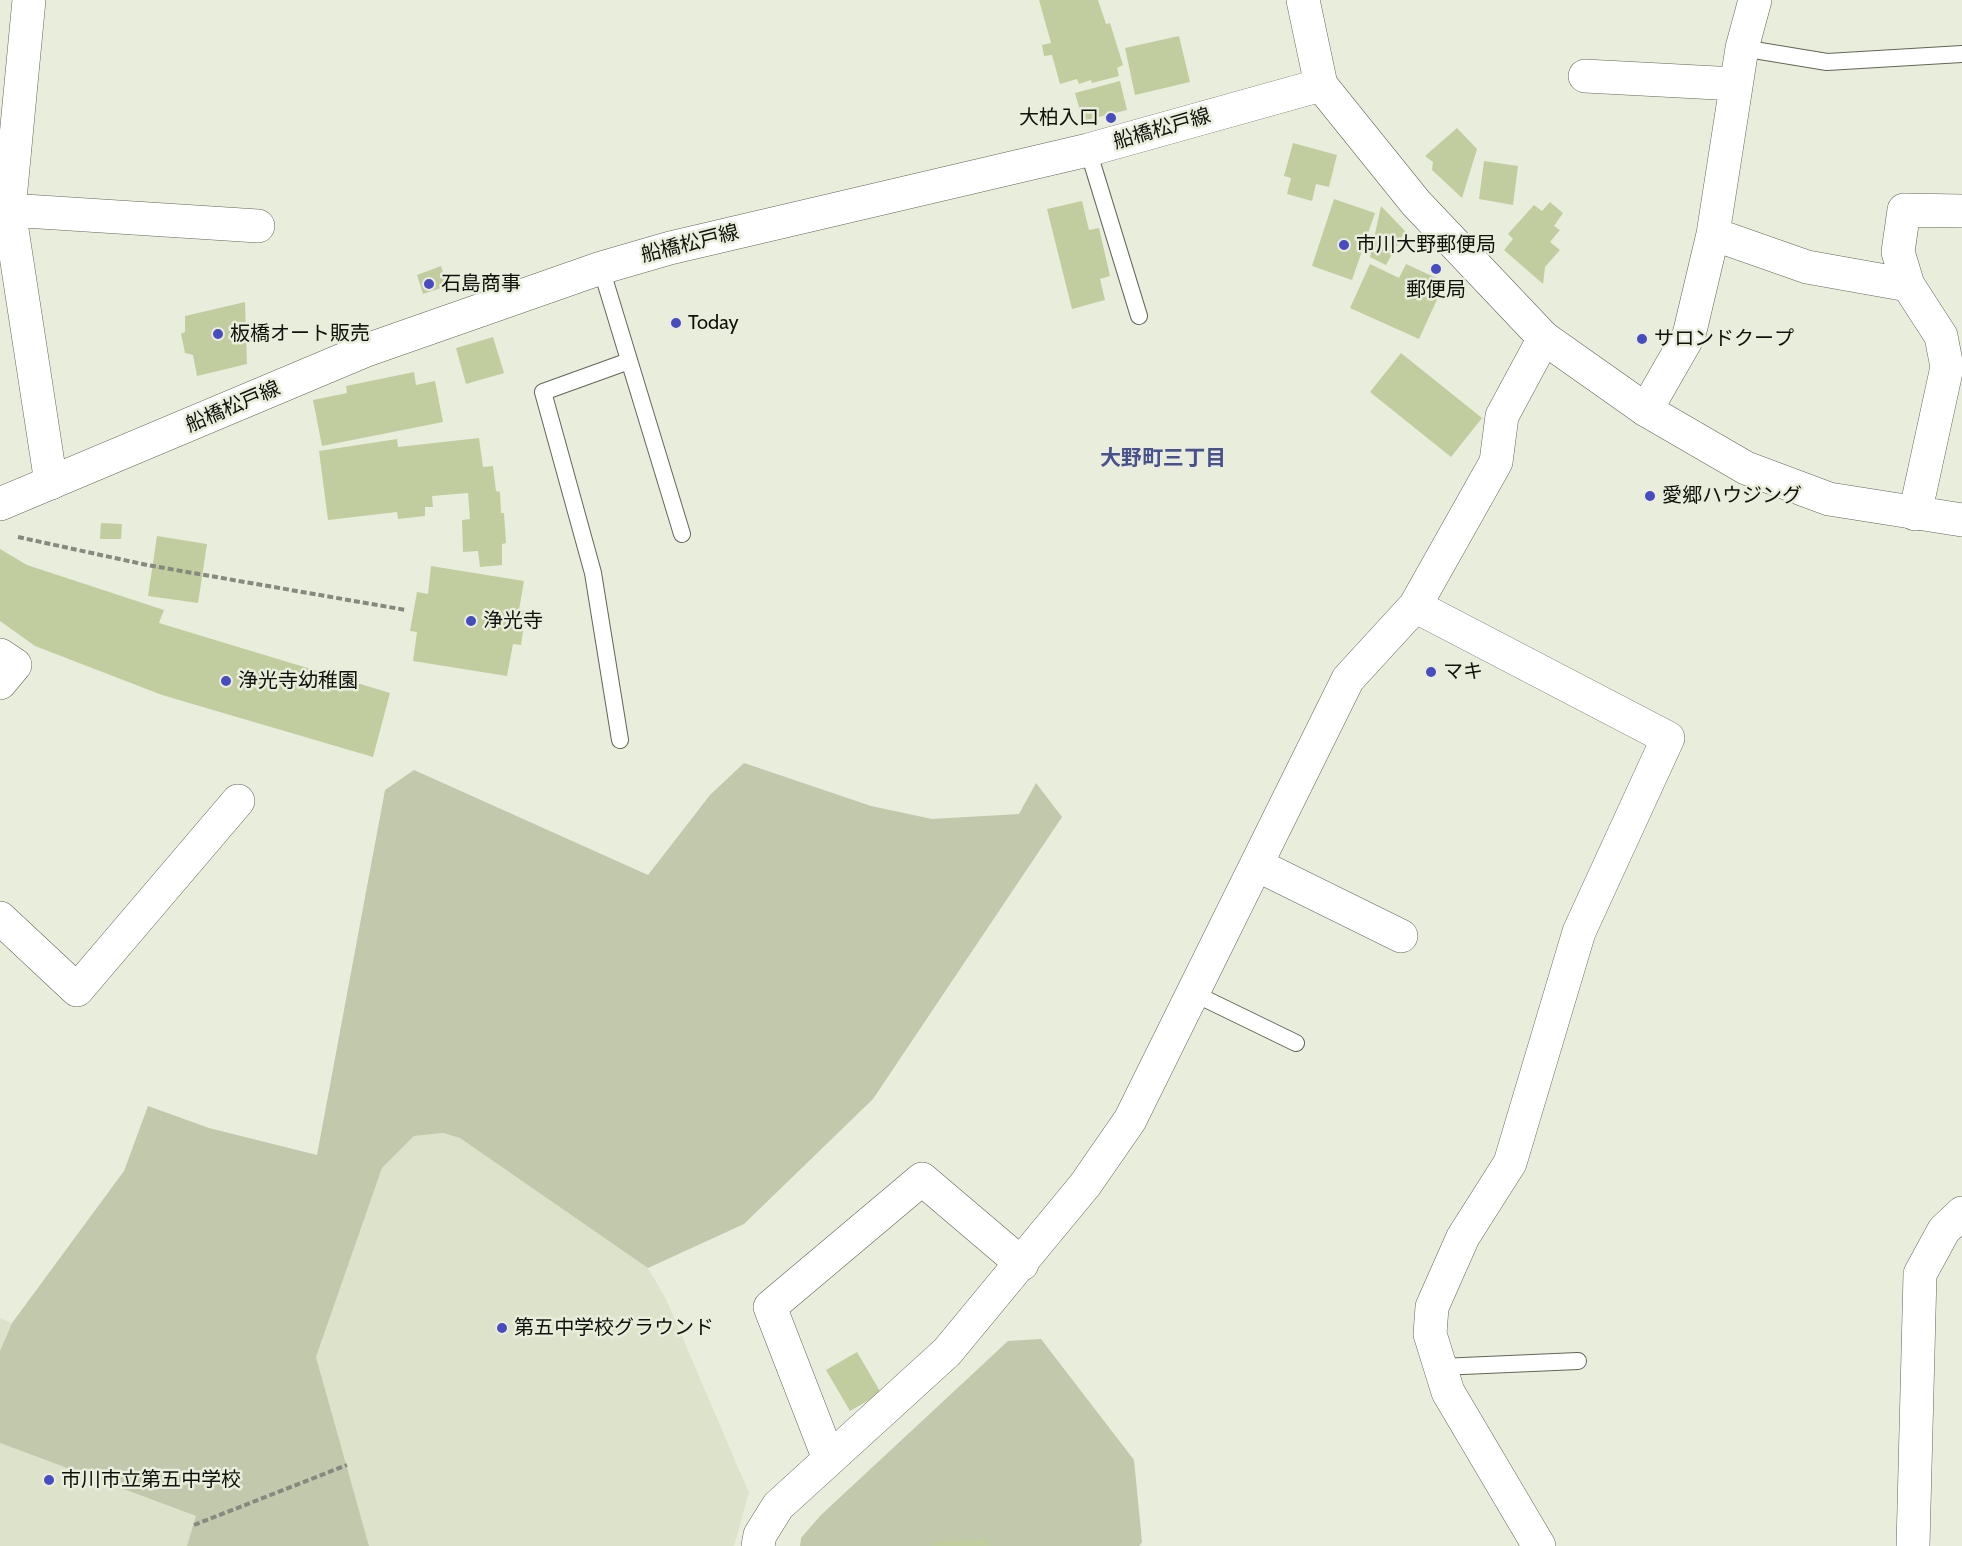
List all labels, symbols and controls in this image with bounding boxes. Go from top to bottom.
street label: 船橋松戸線 [1111,104,1213,154]
place label: 大柏入口 [1019,106,1099,130]
marker: 大柏入口 [1104,111,1118,125]
street label: 船橋松戸線 [639,220,741,268]
place label: 市川大野郵便局 [1356,233,1496,257]
marker: 市川大野郵便局 [1337,238,1351,252]
marker: 郵便局 [1429,262,1443,276]
place label: 石島商事 [441,272,521,296]
marker: 石島商事 [422,277,436,291]
place label: 郵便局 [1406,278,1466,302]
place label: Today [688,311,738,335]
marker: Today [669,316,683,330]
place label: 板橋オート販売 [230,322,370,346]
marker: 板橋オート販売 [211,327,225,341]
place label: サロンドクープ [1654,327,1794,351]
marker: サロンドクープ [1635,332,1649,346]
street label: 船橋松戸線 [182,376,284,438]
district label: 大野町三丁目 [1100,446,1226,472]
place label: 愛郷ハウジング [1662,484,1802,508]
marker: 愛郷ハウジング [1643,489,1657,503]
place label: 浄光寺 [483,609,543,633]
marker: 浄光寺 [464,614,478,628]
place label: マキ [1443,660,1483,684]
marker: マキ [1424,665,1438,679]
place label: 浄光寺幼稚園 [238,669,358,693]
marker: 浄光寺幼稚園 [219,674,233,688]
place label: 第五中学校グラウンド [514,1316,714,1340]
marker: 第五中学校グラウンド [495,1321,509,1335]
place label: 市川市立第五中学校 [61,1468,241,1492]
marker: 市川市立第五中学校 [42,1473,56,1487]

